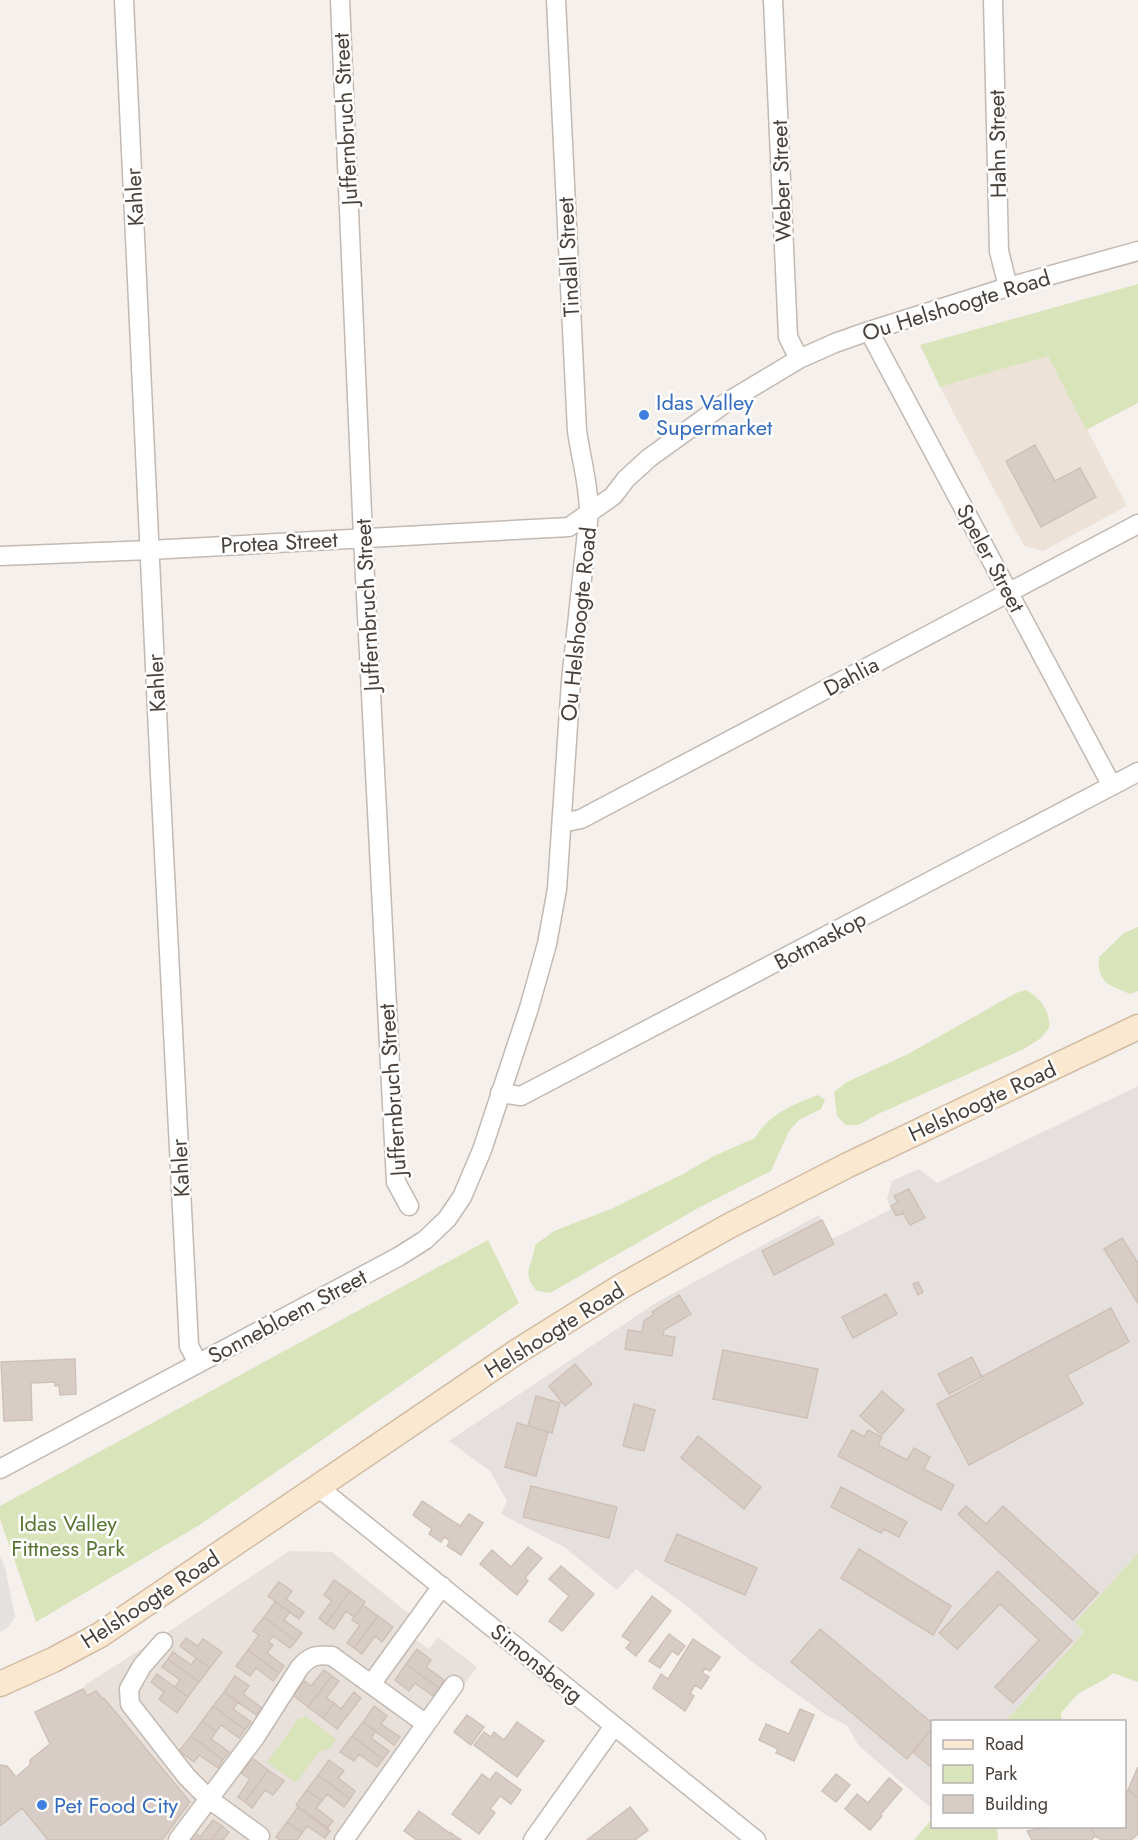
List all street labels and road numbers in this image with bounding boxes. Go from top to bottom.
street label: Juffernbruch Street [324,31,366,209]
street label: Hahn Street [980,89,1014,199]
street label: Weber Street [763,119,799,242]
street label: Kahler [116,167,152,227]
street label: Tindall Street [549,196,587,318]
street label: Ou Helshoogte Road [858,261,1054,349]
street label: Speler Street [949,498,1033,619]
street label: Juffernbruch Street [346,517,388,695]
street label: Protea Street [220,523,339,561]
street label: Ou Helshoogte Road [552,525,604,723]
street label: Dahlia [818,648,884,704]
street label: Kahler [138,653,174,713]
street label: Botmaskop [768,902,872,978]
street label: Juffernbruch Street [370,1002,414,1180]
street label: Helshoogte Road [903,1053,1061,1149]
street label: Kahler [162,1138,198,1198]
street label: Sonnebloem Street [202,1260,373,1371]
street label: Helshoogte Road [478,1274,630,1386]
street label: Helshoogte Road [74,1542,226,1656]
street label: Simonsberg [484,1616,590,1710]

